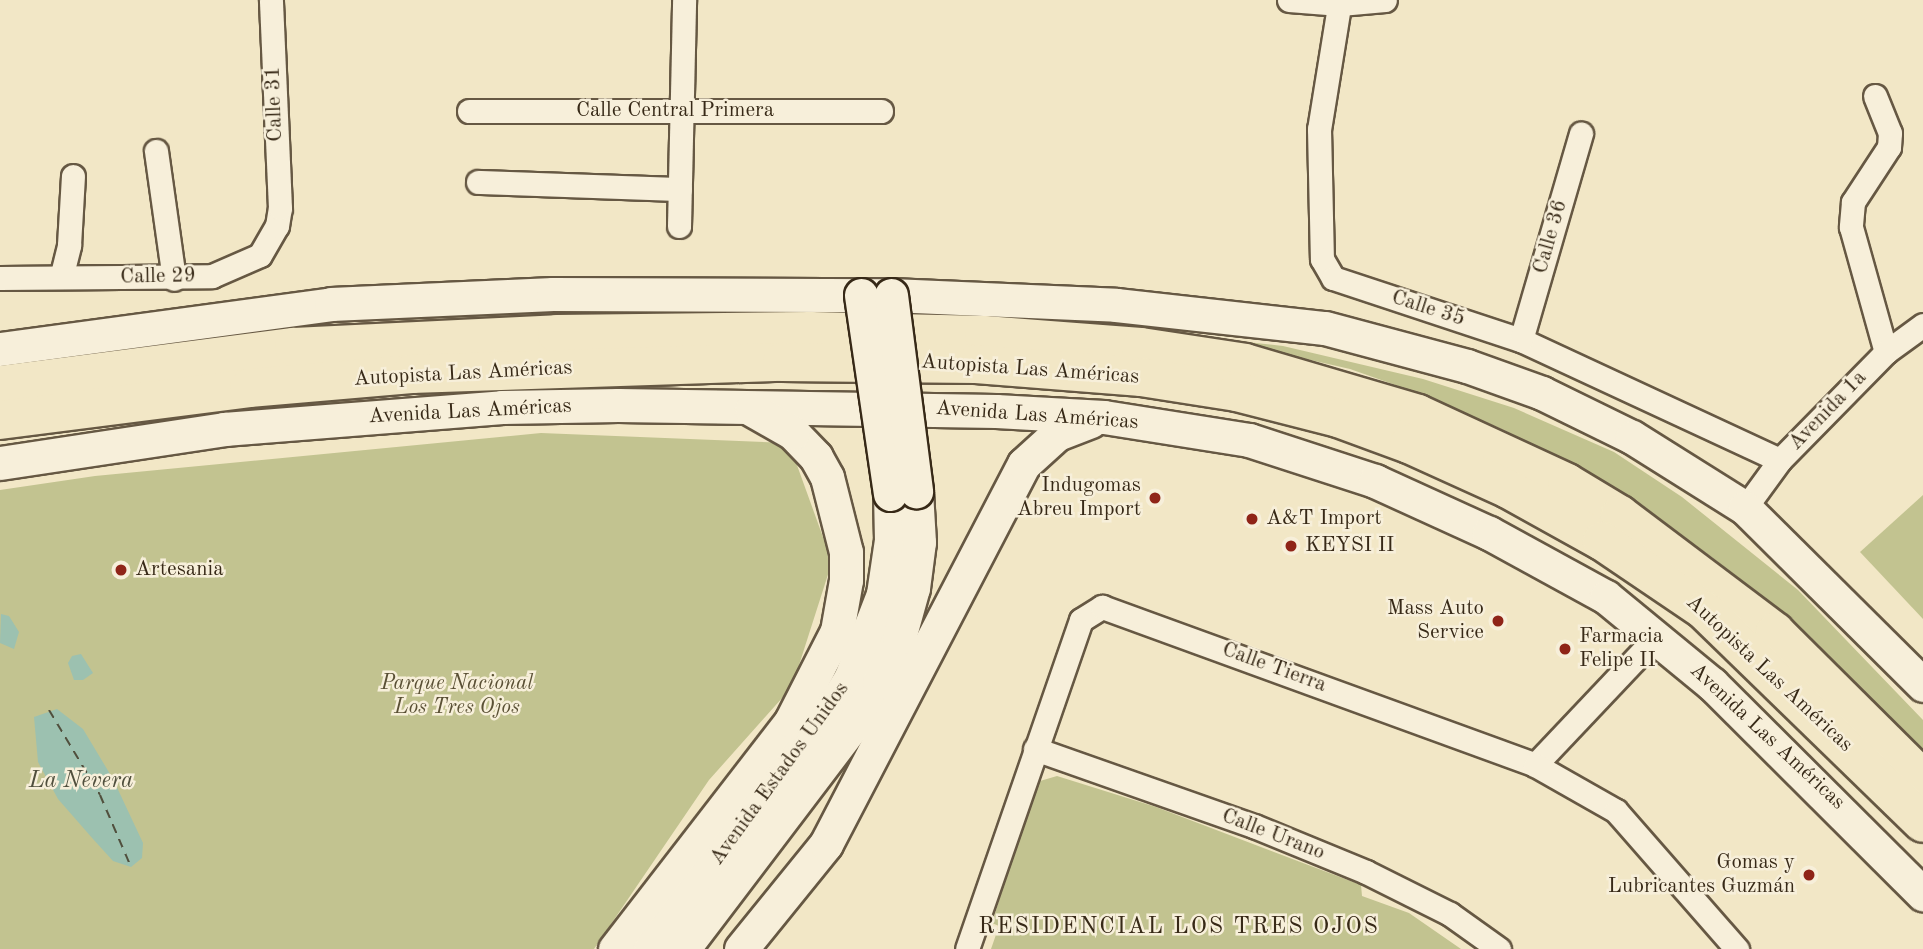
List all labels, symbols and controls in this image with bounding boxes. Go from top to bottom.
street label: Calle 31 [261,66,289,142]
street label: Calle Central Primera [576,98,774,124]
street label: Calle 36 [1528,197,1574,277]
street label: Calle 29 [120,264,196,290]
street label: Calle 35 [1388,285,1468,333]
street label: Autopista Las Américas [920,350,1140,390]
street label: Autopista Las Américas [353,356,573,392]
street label: Avenida 1a [1784,366,1872,456]
street label: Avenida Las Américas [368,394,572,430]
street label: Avenida Las Américas [935,396,1139,436]
place label: Indugomas Abreu Import [1017,473,1141,523]
marker: Indugomas Abreu Import [1147,490,1163,506]
place label: A&T Import [1266,506,1382,532]
marker: A&T Import [1244,511,1260,527]
place label: KEYSI II [1305,533,1394,559]
marker: KEYSI II [1283,538,1299,554]
place label: Artesania [135,557,224,583]
marker: Artesania [113,562,129,578]
street label: Autopista Las Américas [1680,590,1858,758]
place label: Mass Auto Service [1387,596,1484,646]
marker: Mass Auto Service [1490,613,1506,629]
place label: Farmacia Felipe II [1579,624,1663,674]
street label: Calle Tierra [1218,637,1330,699]
marker: Farmacia Felipe II [1557,641,1573,657]
street label: Avenida Las Américas [1684,658,1850,816]
park label: Parque Nacional Los Tres Ojos [381,671,533,721]
street label: Avenida Estados Unidos [705,677,855,871]
water label: La Nevera [29,767,133,795]
street label: Calle Urano [1218,804,1328,866]
place label: Gomas y Lubricantes Guzmán [1608,850,1795,900]
marker: Gomas y Lubricantes Guzmán [1801,867,1817,883]
district label: RESIDENCIAL LOS TRES OJOS [981,913,1377,941]

